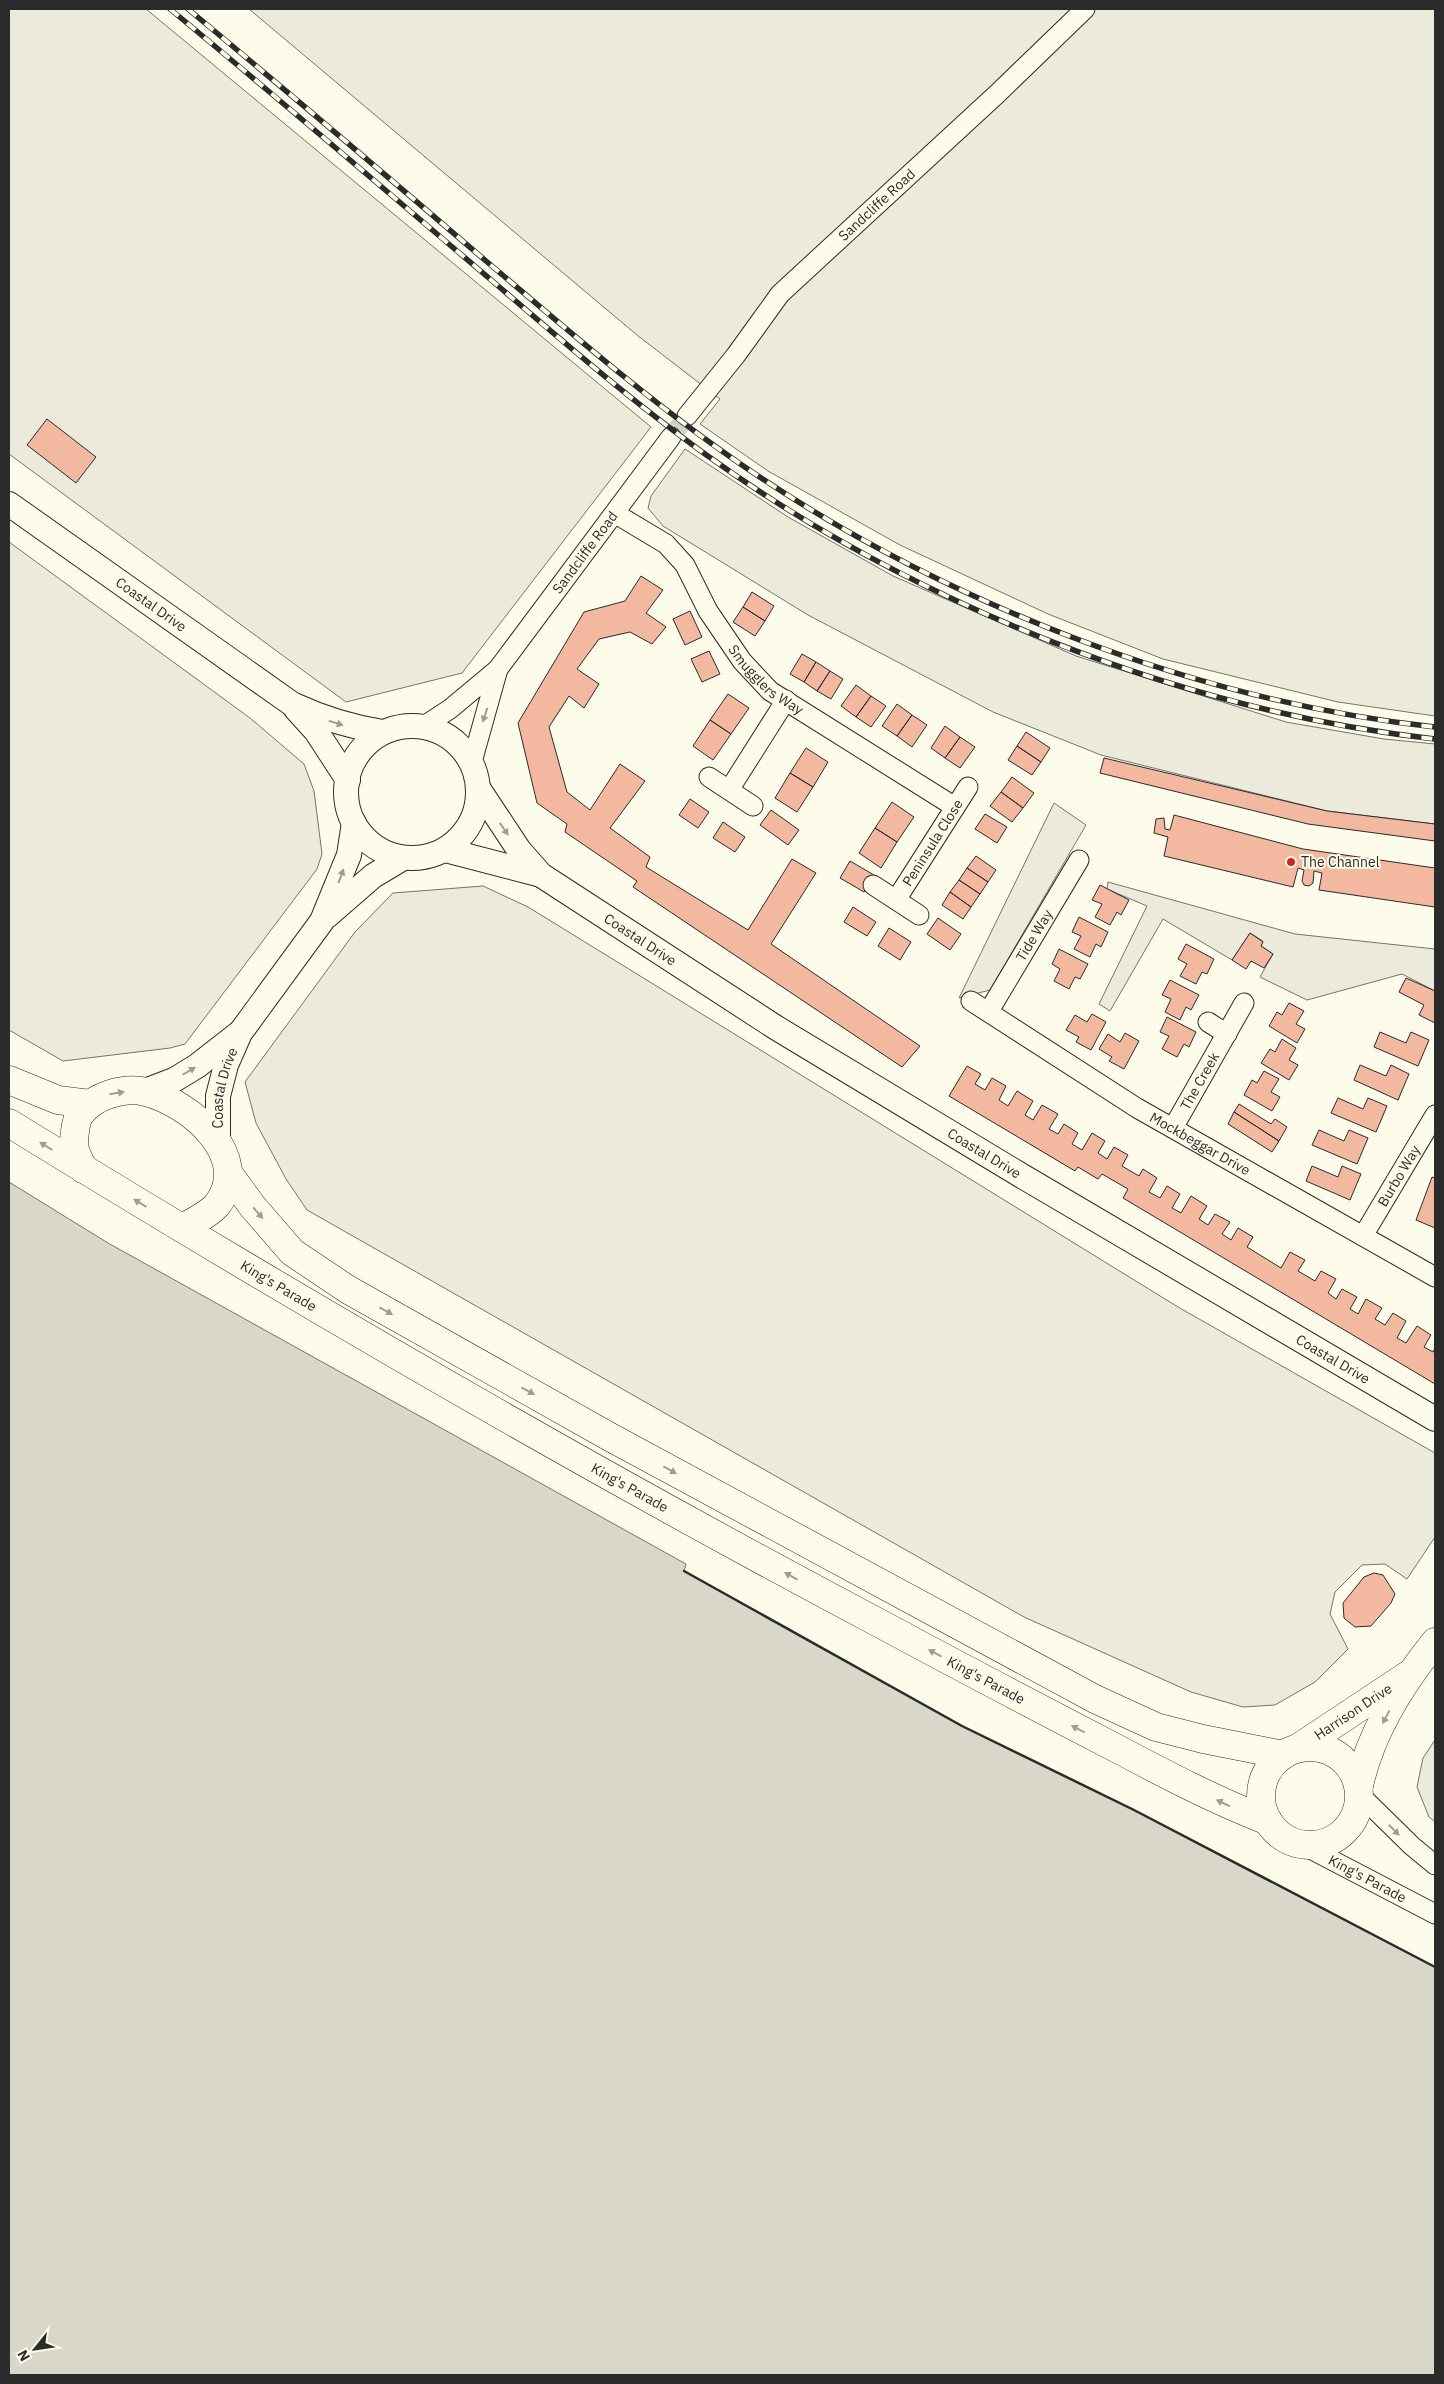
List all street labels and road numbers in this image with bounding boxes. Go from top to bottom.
street label: Sandcliffe Road [834,165,919,245]
street label: Sandcliffe Road [548,508,622,597]
street label: Coastal Drive [112,573,190,636]
street label: Smugglers Way [725,641,807,719]
street label: Peninsula Close [898,796,967,889]
street label: Tide Way [1012,906,1056,965]
street label: Coastal Drive [601,909,680,970]
street label: Coastal Drive [209,1044,242,1128]
street label: The Creek [1176,1048,1223,1113]
street label: Mockbeggar Drive [1147,1108,1254,1180]
street label: Coastal Drive [944,1124,1025,1182]
street label: Burbo Way [1374,1142,1424,1210]
street label: King's Parade [237,1256,320,1316]
street label: Coastal Drive [1293,1330,1374,1388]
street label: King's Parade [588,1459,672,1516]
street label: King's Parade [944,1652,1028,1708]
street label: Harrison Drive [1311,1679,1396,1744]
street label: King's Parade [1325,1851,1410,1907]

